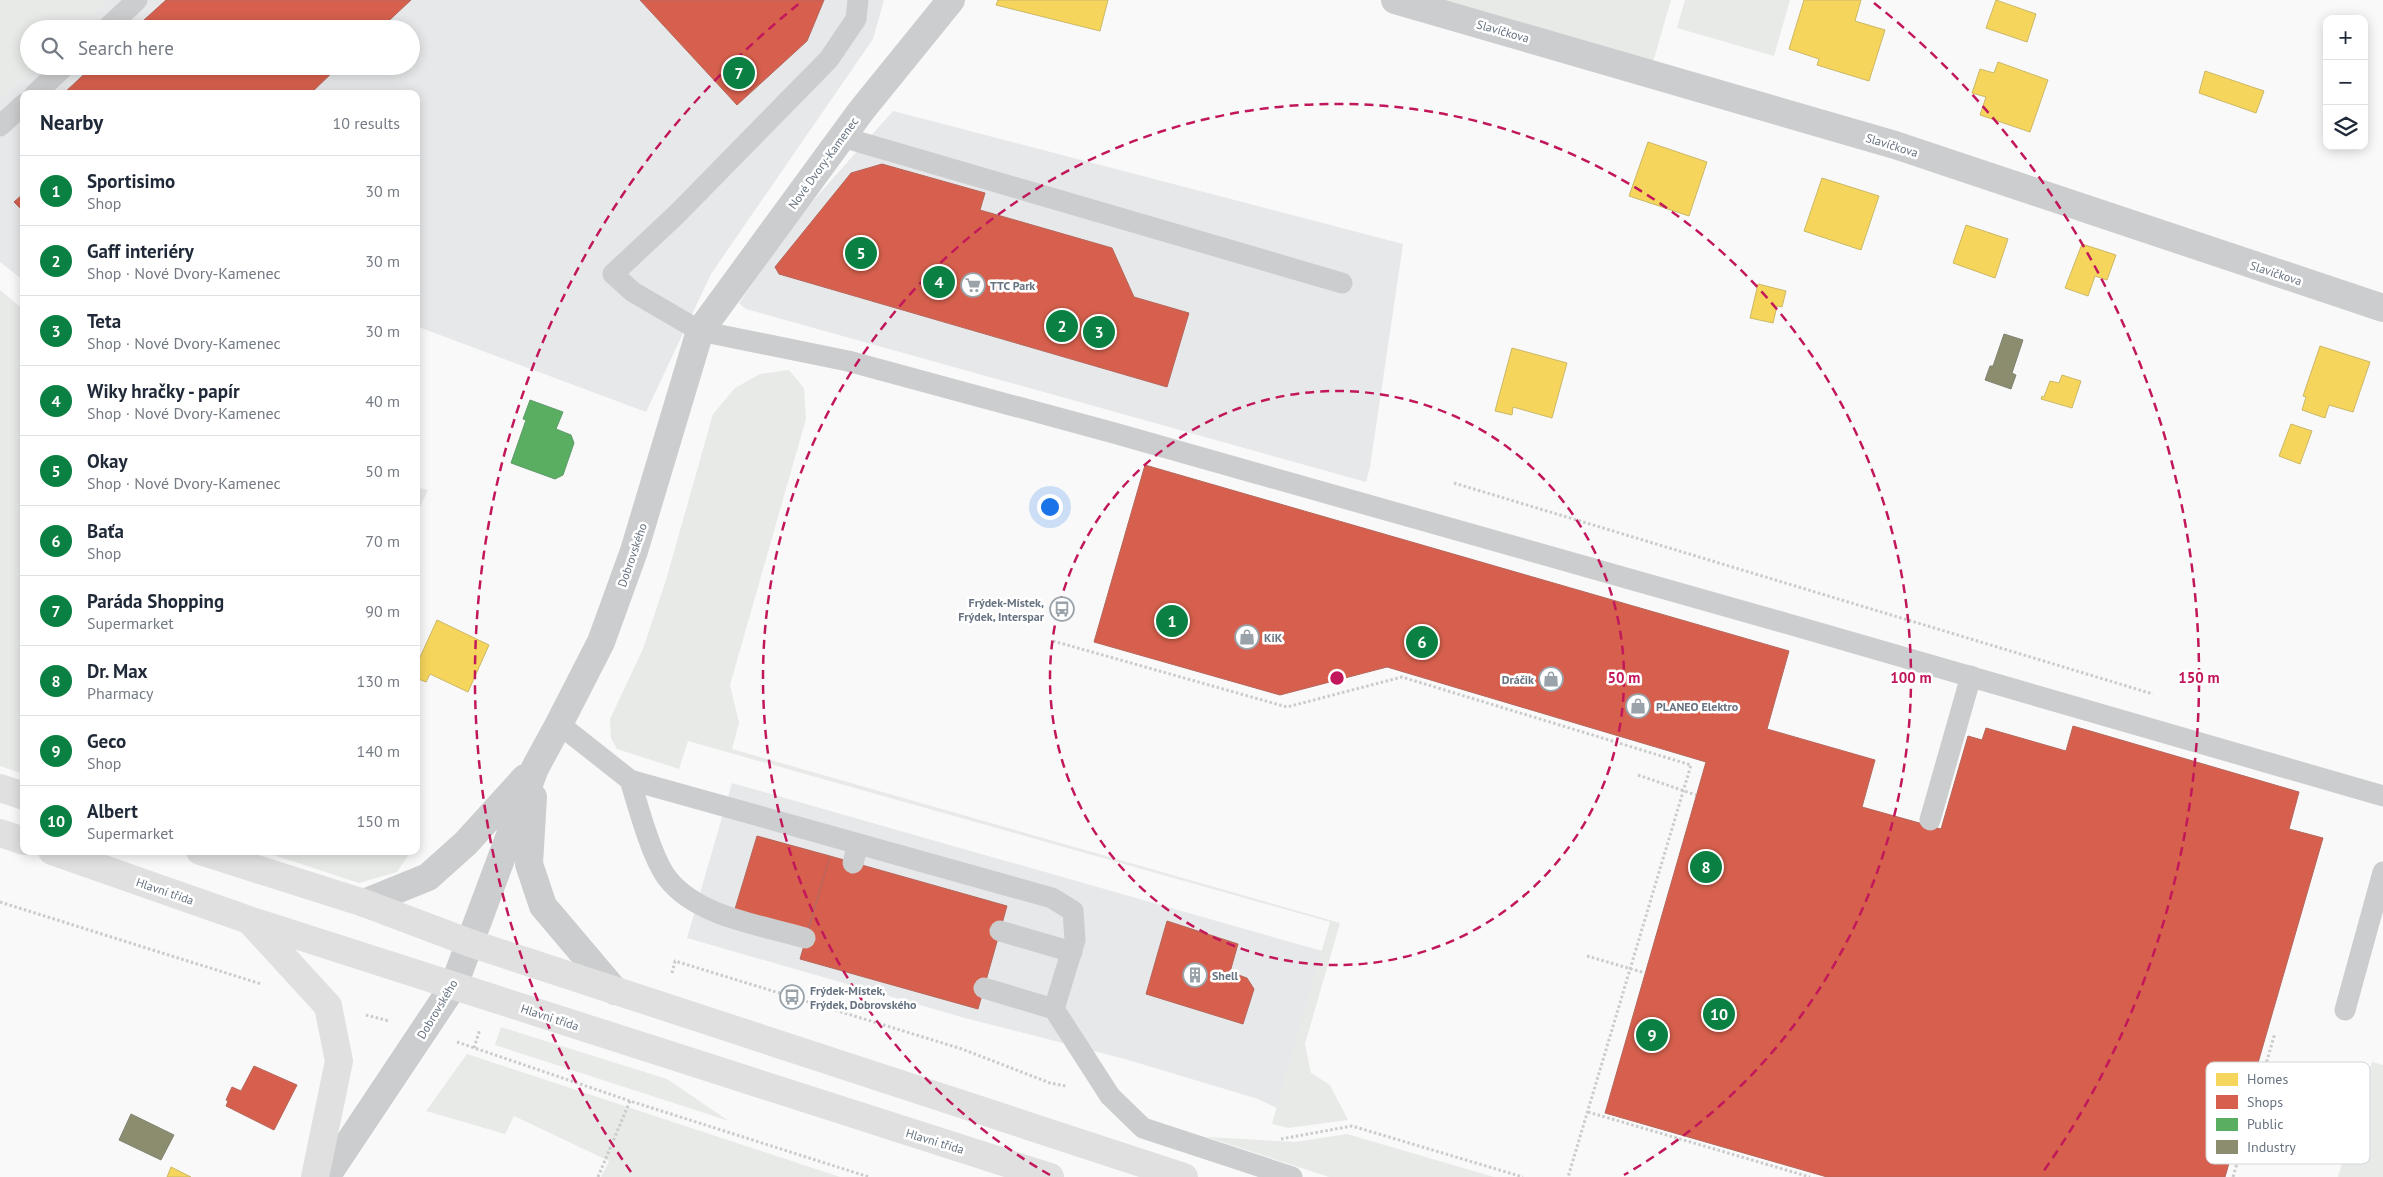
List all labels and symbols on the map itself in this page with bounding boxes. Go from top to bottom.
street label: Slavíčkova [1475,16,1531,46]
pin: 7 [723,54,755,92]
street label: Nové Dvory-Kamenec [785,114,862,212]
street label: Slavíčkova [1864,130,1920,160]
pin: 5 [845,234,877,272]
street label: Slavíčkova [2248,258,2304,288]
pin: 4 [923,263,955,301]
supermarket icon: TTC Park [960,272,986,298]
place label: TTC Park [990,278,1035,293]
pin: 2 [1046,307,1078,345]
pin: 3 [1083,313,1115,351]
your location [1037,494,1063,520]
street label: Dobrovského [614,521,650,589]
place label: Frýdek-Místek, Frýdek, Interspar [958,595,1045,624]
bus stop icon: Frýdek-Místek, Frýdek, Interspar [1049,596,1075,622]
pin: 1 [1156,602,1188,640]
pin: 6 [1406,623,1438,661]
shop icon: KiK [1234,624,1260,650]
place label: KiK [1264,630,1283,645]
shop icon: Dráčik [1538,666,1564,692]
text: 50 m [1608,668,1640,687]
text: 100 m [1890,668,1932,687]
text: 150 m [2178,668,2220,687]
centre of rings [1328,669,1346,687]
place label: Dráčik [1502,672,1534,687]
shop icon: PLANEO Elektro [1625,693,1651,719]
place label: PLANEO Elektro [1656,699,1739,714]
pin: 8 [1690,848,1722,886]
street label: Hlavní třída [134,874,196,908]
building icon: Shell [1182,962,1208,988]
place label: Shell [1212,968,1239,983]
street label: Dobrovského [413,977,461,1041]
place label: Frýdek-Místek, Frýdek, Dobrovského [810,983,917,1012]
bus stop icon: Frýdek-Místek, Frýdek, Dobrovského [779,984,805,1010]
pin: 10 [1703,995,1735,1033]
street label: Hlavní třída [519,1001,581,1033]
pin: 9 [1636,1016,1668,1054]
legend [2206,1062,2370,1164]
text: Homes [2247,1070,2288,1088]
text: Shops [2247,1093,2283,1111]
text: Public [2247,1115,2284,1133]
street label: Hlavní třída [904,1125,966,1157]
text: Industry [2247,1138,2296,1156]

